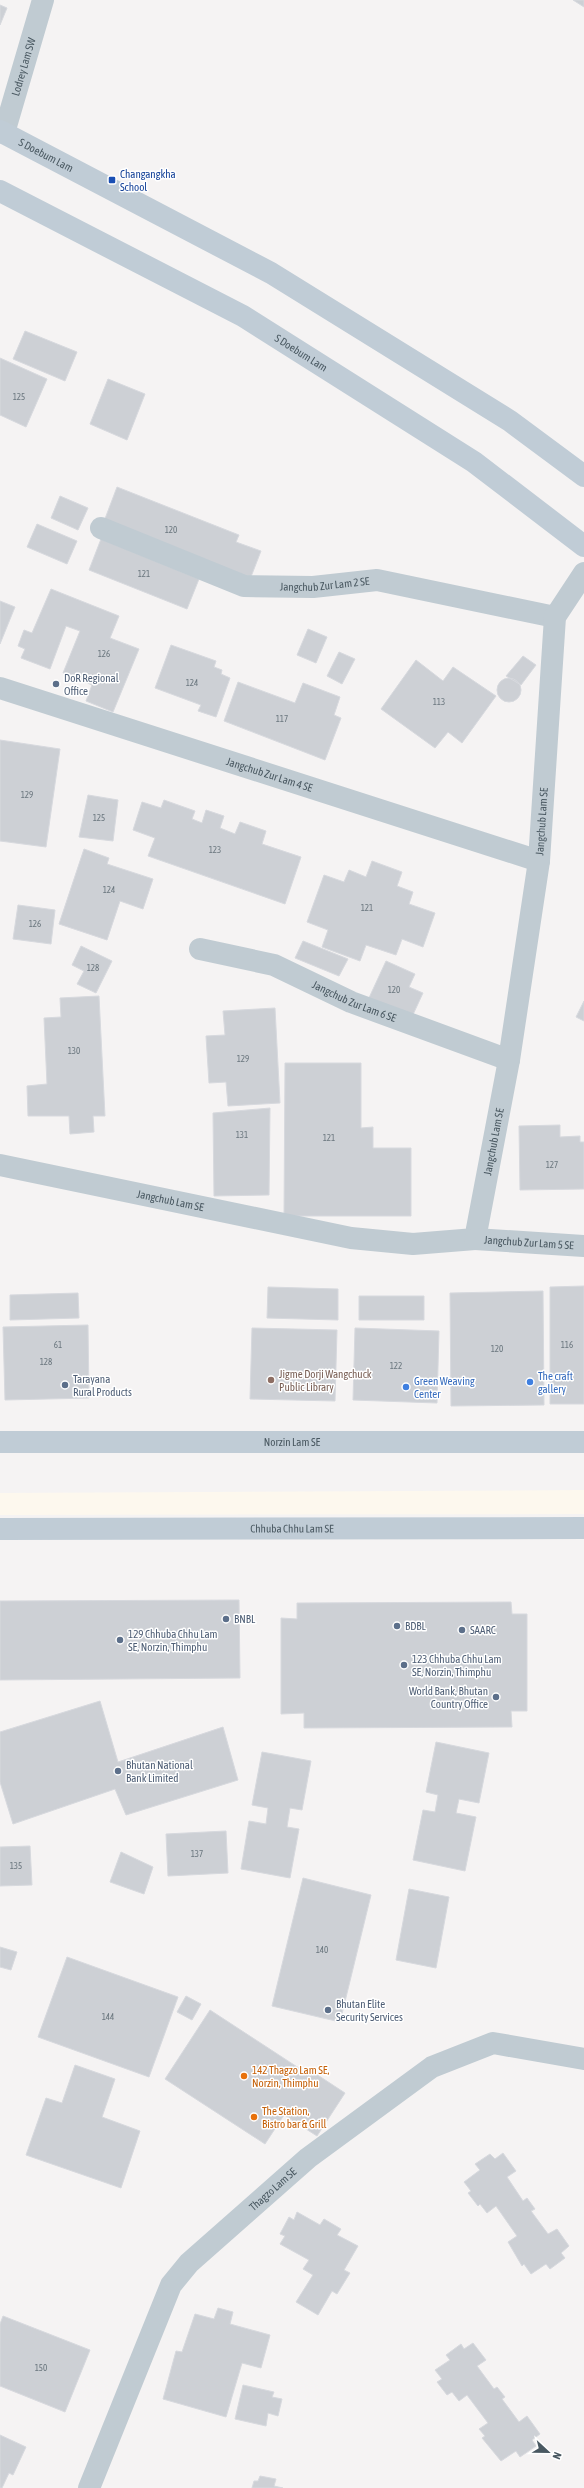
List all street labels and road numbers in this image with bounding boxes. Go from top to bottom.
street label: Lodrey Lam SW [9,36,38,97]
street label: S Doebum Lam [17,136,75,174]
street label: S Doebum Lam [273,332,330,374]
street label: Jangchub Zur Lam 2 SE [280,575,370,593]
street label: Jangchub Zur Lam 4 SE [225,755,314,794]
street label: Jangchub Lam SE [533,787,550,856]
street label: Jangchub Zur Lam 6 SE [310,978,398,1024]
street label: Jangchub Lam SE [481,1107,506,1176]
street label: Jangchub Lam SE [136,1188,205,1213]
street label: Jangchub Zur Lam 5 SE [484,1234,574,1251]
street label: Norzin Lam SE [264,1436,321,1448]
street label: Chhuba Chhu Lam SE [250,1522,334,1535]
street label: Thagzo Lam SE [247,2165,299,2213]

